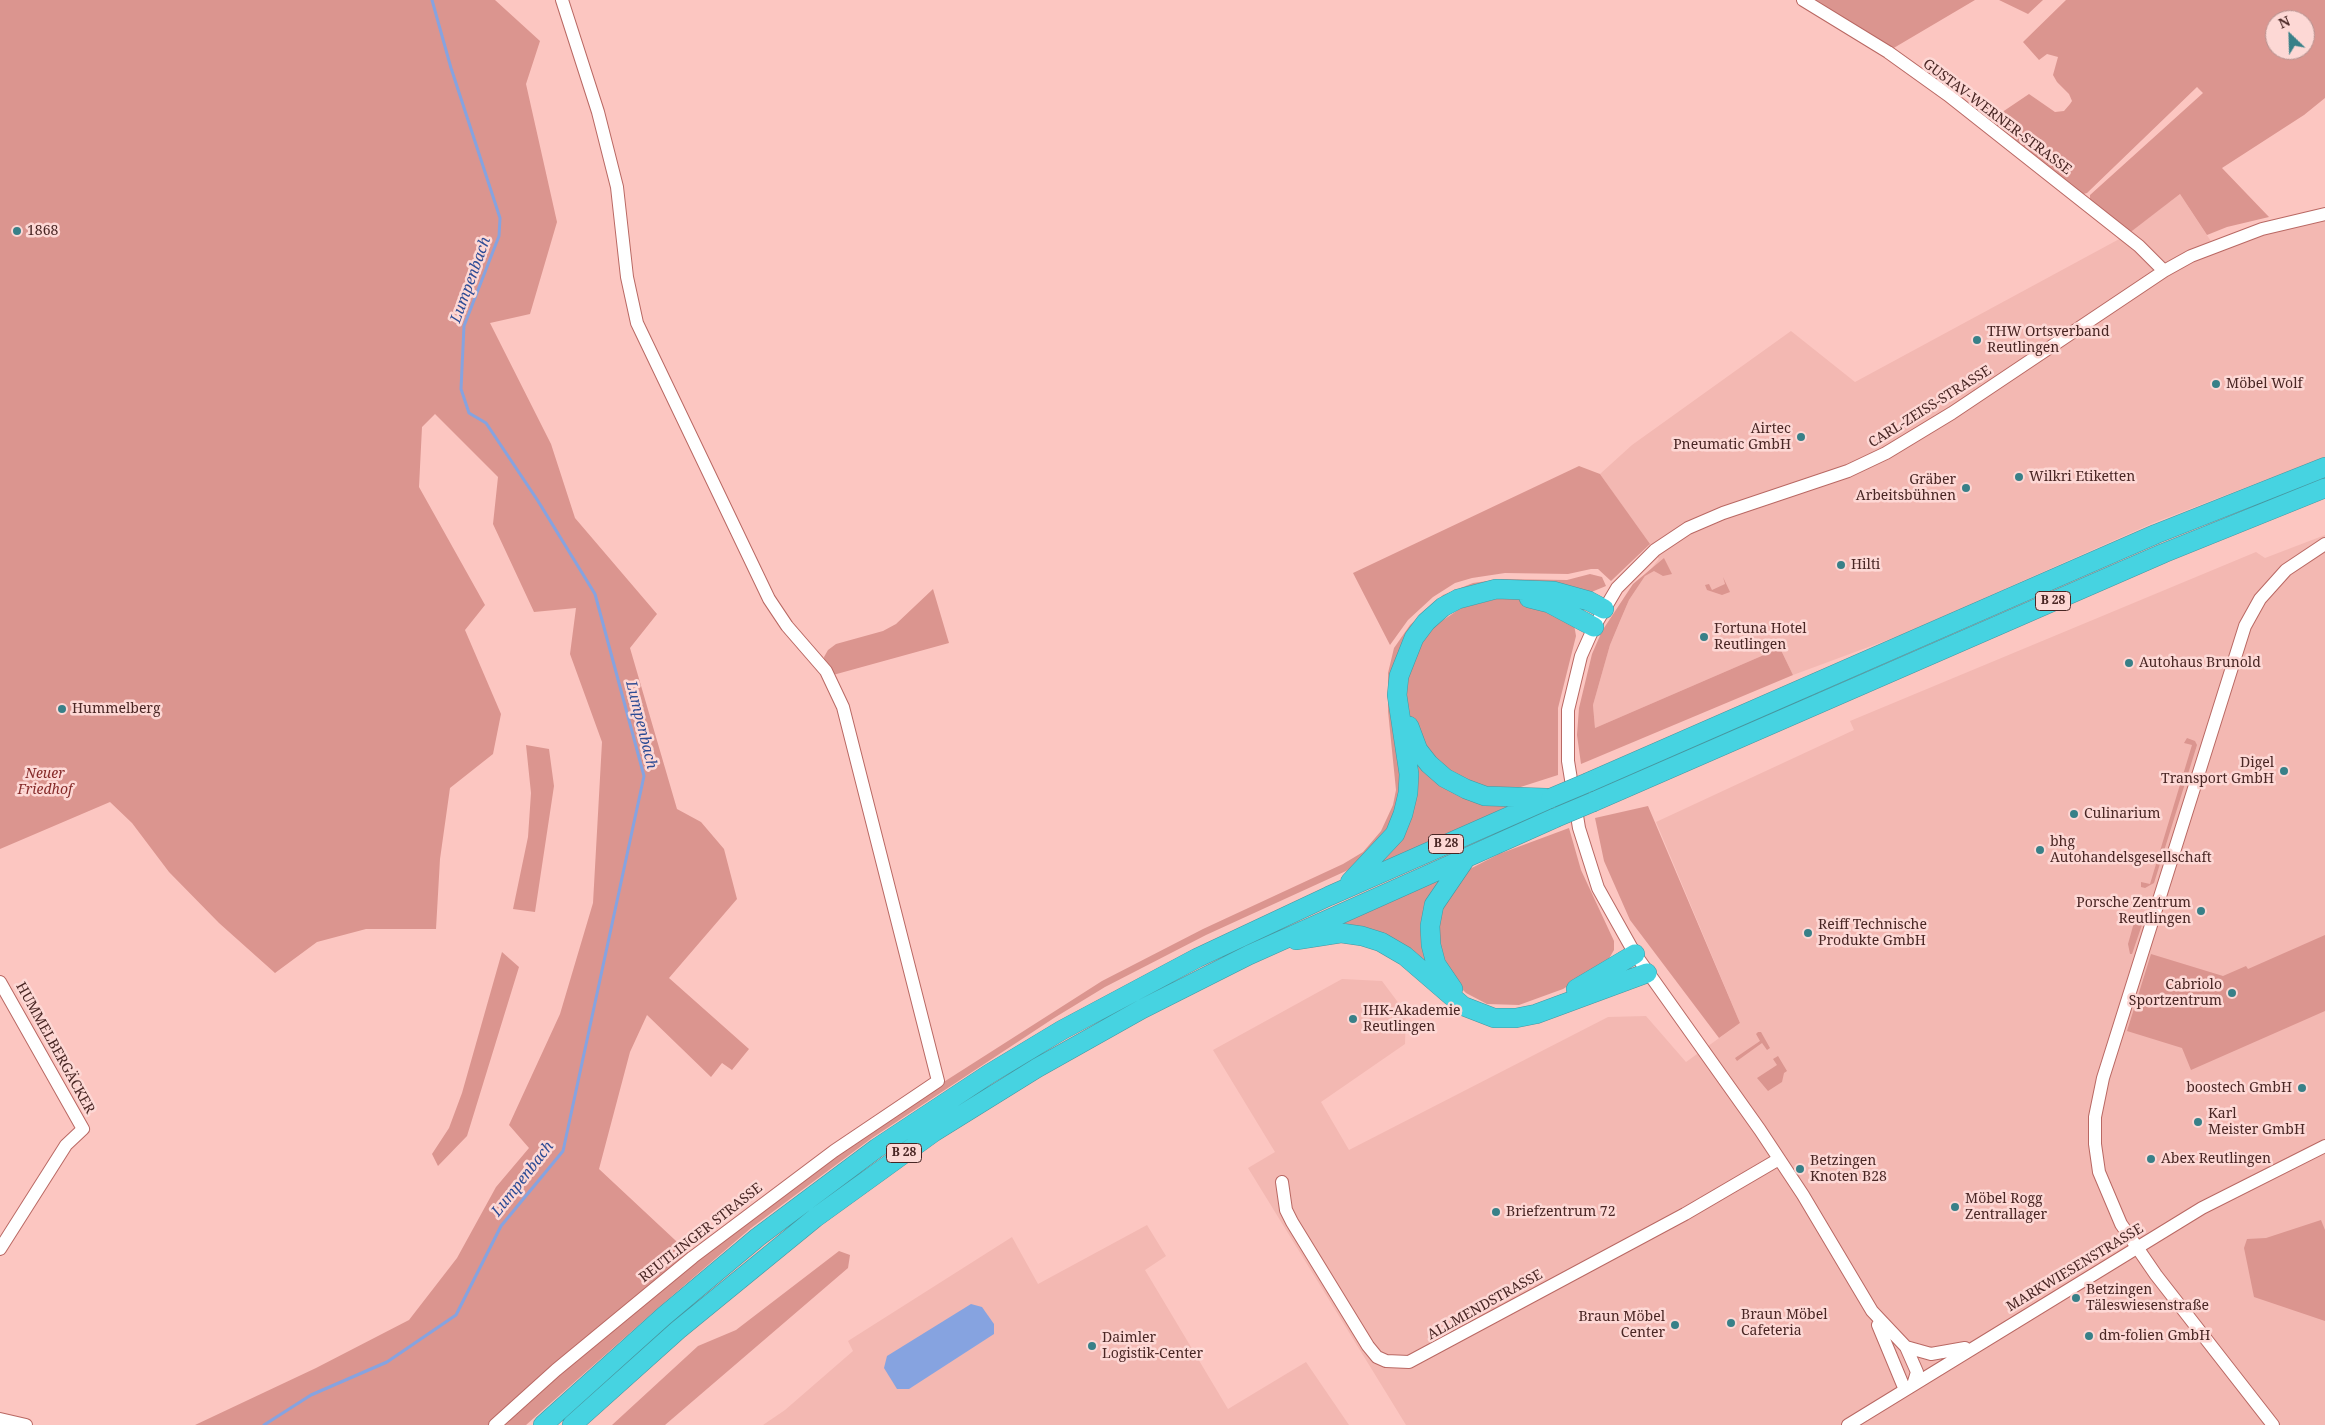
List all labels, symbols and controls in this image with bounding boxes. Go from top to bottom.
north arrow [2265,10,2315,60]
text: N [2275,11,2293,33]
street label: GUSTAV-WERNER-STRASSE [1919,56,2075,178]
place label: 1868 [27,223,58,239]
marker: 1868 [11,225,23,237]
water label: Lumpenbach [447,235,495,325]
place label: THW Ortsverband Reutlingen [1987,324,2109,357]
marker: THW Ortsverband Reutlingen [1971,334,1983,346]
street label: CARL-ZEISS-STRASSE [1866,362,1994,452]
place label: Möbel Wolf [2226,376,2303,392]
marker: Möbel Wolf [2210,378,2222,390]
place label: Airtec Pneumatic GmbH [1673,421,1791,454]
marker: Airtec Pneumatic GmbH [1795,431,1807,443]
place label: Wilkri Etiketten [2029,469,2135,485]
marker: Wilkri Etiketten [2013,471,2025,483]
place label: Gräber Arbeitsbühnen [1856,472,1956,504]
marker: Gräber Arbeitsbühnen [1960,482,1972,494]
place label: Hilti [1851,557,1880,573]
marker: Hilti [1835,559,1847,571]
road number: B 28 [2036,592,2070,610]
place label: Fortuna Hotel Reutlingen [1714,621,1807,654]
marker: Fortuna Hotel Reutlingen [1698,631,1710,643]
place label: Autohaus Brunold [2139,655,2261,671]
marker: Autohaus Brunold [2123,657,2135,669]
water label: Lumpenbach [621,679,661,771]
place label: Hummelberg [72,701,160,717]
marker: Hummelberg [56,703,68,715]
place label: Digel Transport GmbH [2161,755,2274,788]
marker: Digel Transport GmbH [2278,765,2290,777]
park label: Neuer Friedhof [18,766,72,799]
place label: Culinarium [2084,806,2160,822]
marker: Culinarium [2068,808,2080,820]
road number: B 28 [1428,834,1464,854]
place label: bhg Autohandelsgesellschaft [2050,834,2212,866]
marker: bhg Autohandelsgesellschaft [2034,844,2046,856]
place label: Porsche Zentrum Reutlingen [2076,895,2191,928]
marker: Porsche Zentrum Reutlingen [2195,905,2207,917]
place label: Reiff Technische Produkte GmbH [1818,917,1927,950]
marker: Reiff Technische Produkte GmbH [1802,927,1814,939]
place label: Cabriolo Sportzentrum [2129,977,2222,1010]
street label: HUMMELBERGÄCKER [12,979,98,1117]
marker: Cabriolo Sportzentrum [2226,987,2238,999]
place label: IHK-Akademie Reutlingen [1363,1003,1461,1036]
marker: IHK-Akademie Reutlingen [1347,1013,1359,1025]
place label: boostech GmbH [2186,1080,2292,1096]
marker: boostech GmbH [2296,1082,2308,1094]
place label: Karl Meister GmbH [2208,1106,2305,1138]
marker: Karl Meister GmbH [2192,1116,2204,1128]
water label: Lumpenbach [488,1138,558,1220]
road number: B 28 [886,1144,922,1162]
place label: Abex Reutlingen [2161,1151,2271,1167]
place label: Betzingen Knoten B28 [1810,1153,1887,1186]
marker: Abex Reutlingen [2145,1153,2157,1165]
marker: Betzingen Knoten B28 [1794,1163,1806,1175]
street label: REUTLINGER STRASSE [636,1180,766,1286]
place label: Möbel Rogg Zentrallager [1965,1191,2047,1224]
marker: Möbel Rogg Zentrallager [1949,1201,1961,1213]
place label: Briefzentrum 72 [1506,1204,1615,1220]
marker: Briefzentrum 72 [1490,1206,1502,1218]
street label: MARKWIESENSTRASSE [2004,1221,2146,1315]
street label: ALLMENDSTRASSE [1425,1266,1545,1344]
place label: Betzingen Täleswiesenstraße [2086,1282,2209,1314]
marker: Betzingen Täleswiesenstraße [2070,1292,2082,1304]
place label: Braun Möbel Cafeteria [1741,1307,1828,1340]
place label: Braun Möbel Center [1578,1309,1665,1341]
marker: Braun Möbel Cafeteria [1725,1317,1737,1329]
marker: Braun Möbel Center [1669,1319,1681,1331]
place label: dm-folien GmbH [2099,1328,2210,1344]
place label: Daimler Logistik-Center [1102,1330,1203,1362]
marker: dm-folien GmbH [2083,1330,2095,1342]
marker: Daimler Logistik-Center [1086,1340,1098,1352]

